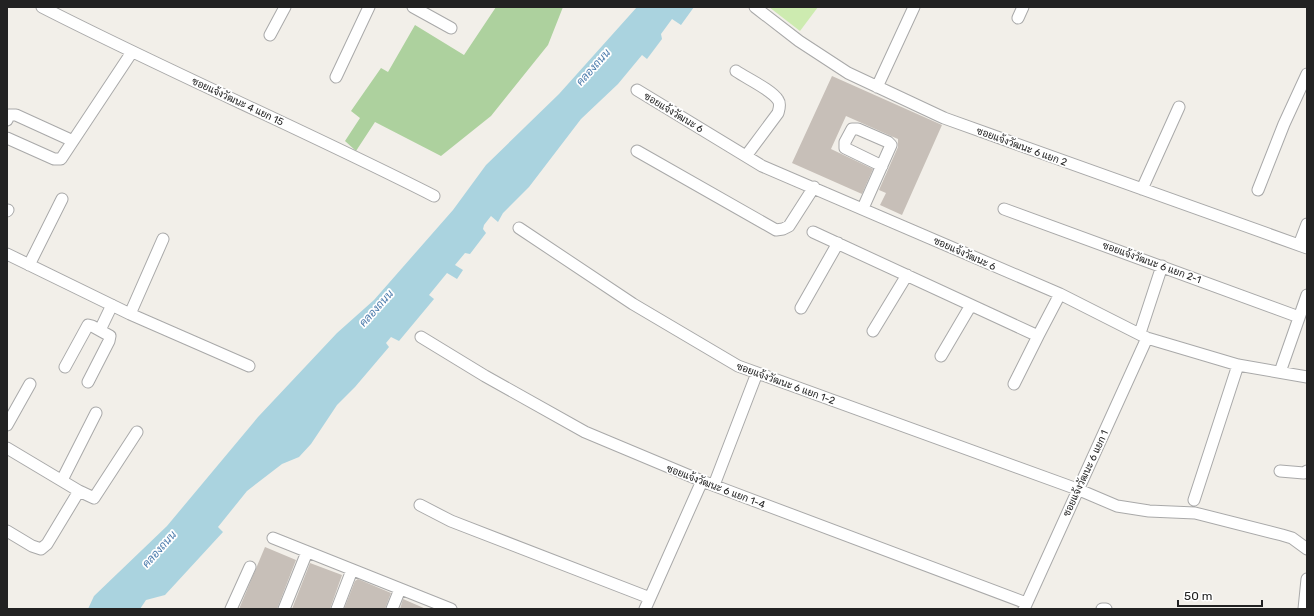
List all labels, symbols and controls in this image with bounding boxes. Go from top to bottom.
water label: คลองถนน [574,46,613,88]
street label: ซอยแจ้งวัฒนะ 4 แยก 15 [190,74,286,128]
street label: ซอยแจ้งวัฒนะ 6 [642,90,706,135]
street label: ซอยแจ้งวัฒนะ 6 แยก 2 [975,124,1069,169]
street label: ซอยแจ้งวัฒนะ 6 [931,234,998,273]
street label: ซอยแจ้งวัฒนะ 6 แยก 2-1 [1101,239,1203,286]
water label: คลองถนน [357,287,396,329]
street label: ซอยแจ้งวัฒนะ 6 แยก 1-2 [735,360,837,407]
street label: ซอยแจ้งวัฒนะ 6 แยก 1 [1060,428,1111,518]
street label: ซอยแจ้งวัฒนะ 6 แยก 1-4 [665,462,767,511]
water label: คลองถนน [140,528,179,570]
scale bar [1178,582,1262,608]
text: 50 m [1184,589,1212,603]

